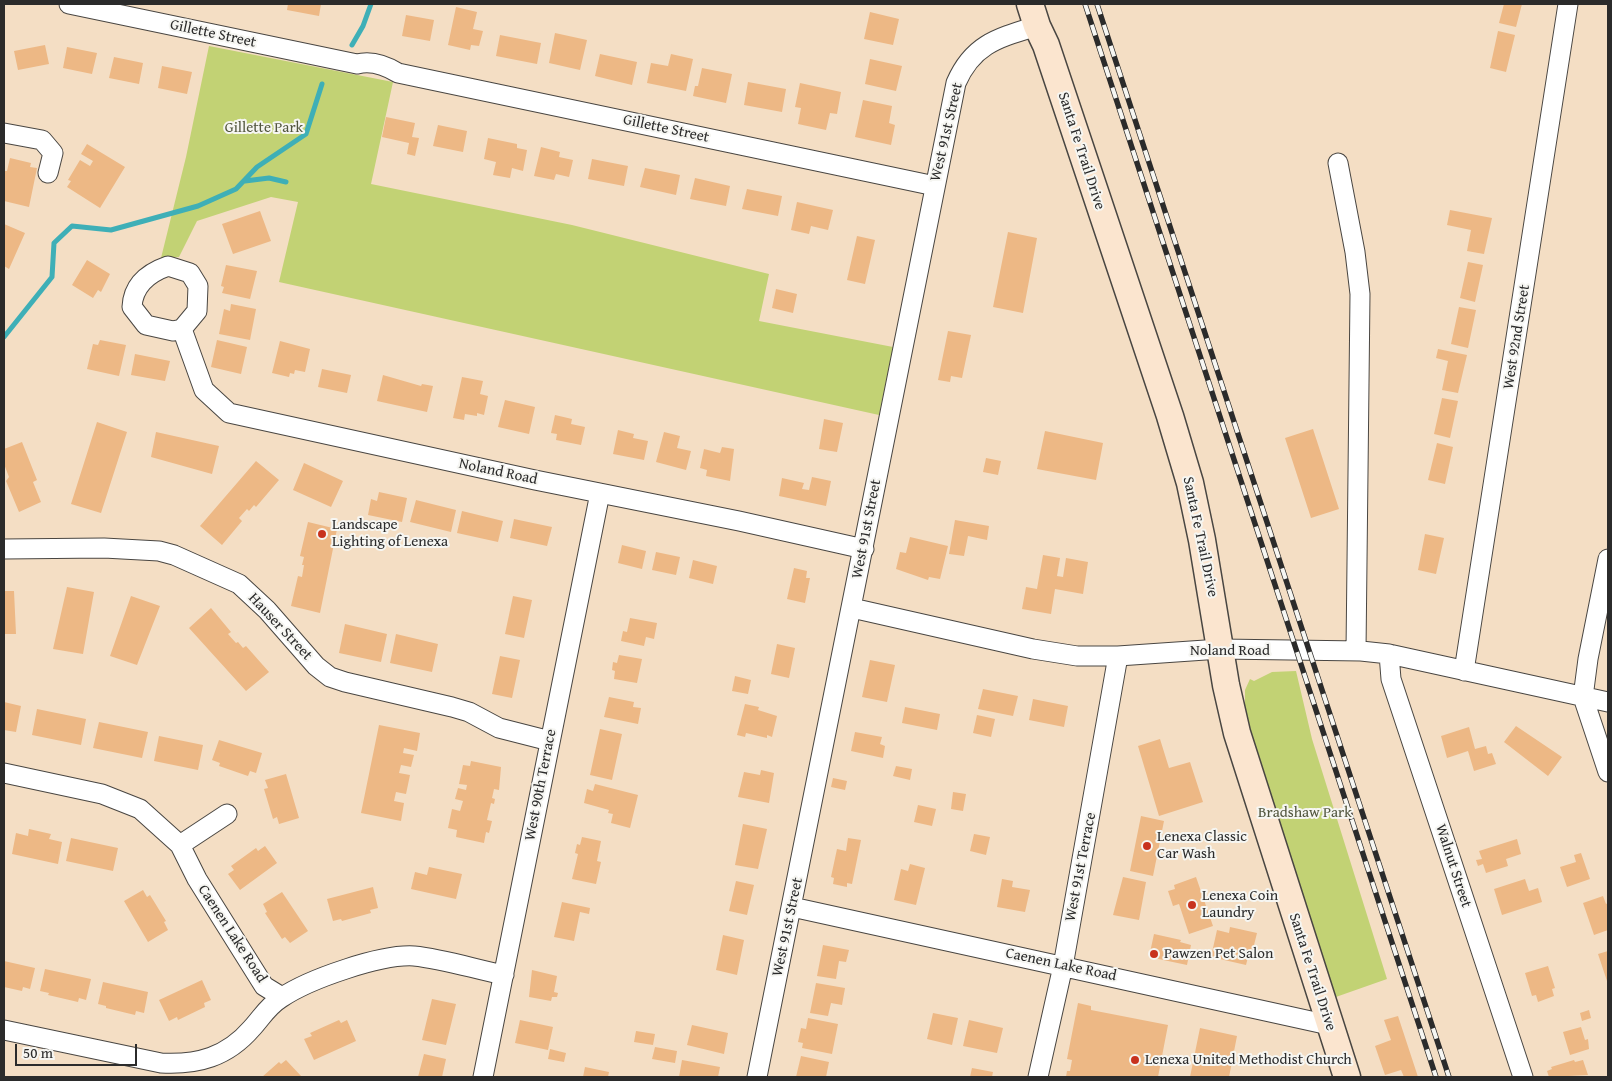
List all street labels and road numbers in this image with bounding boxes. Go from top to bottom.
street label: Gillette Street [168,16,258,52]
street label: West 91st Street [927,81,967,183]
street label: Santa Fe Trail Drive [1054,90,1108,212]
street label: Gillette Street [621,111,711,147]
street label: West 92nd Street [1500,283,1534,391]
street label: Noland Road [457,455,539,489]
street label: Santa Fe Trail Drive [1178,475,1222,599]
street label: West 91st Street [849,478,885,580]
street label: Hauser Street [244,590,316,664]
street label: Noland Road [1190,642,1270,660]
street label: West 90th Terrace [521,728,561,842]
street label: West 91st Terrace [1062,811,1100,923]
street label: Walnut Street [1431,822,1475,910]
street label: West 91st Street [769,876,807,978]
street label: Caenen Lake Road [194,882,270,986]
street label: Santa Fe Trail Drive [1285,911,1339,1033]
street label: Caenen Lake Road [1004,944,1118,986]

